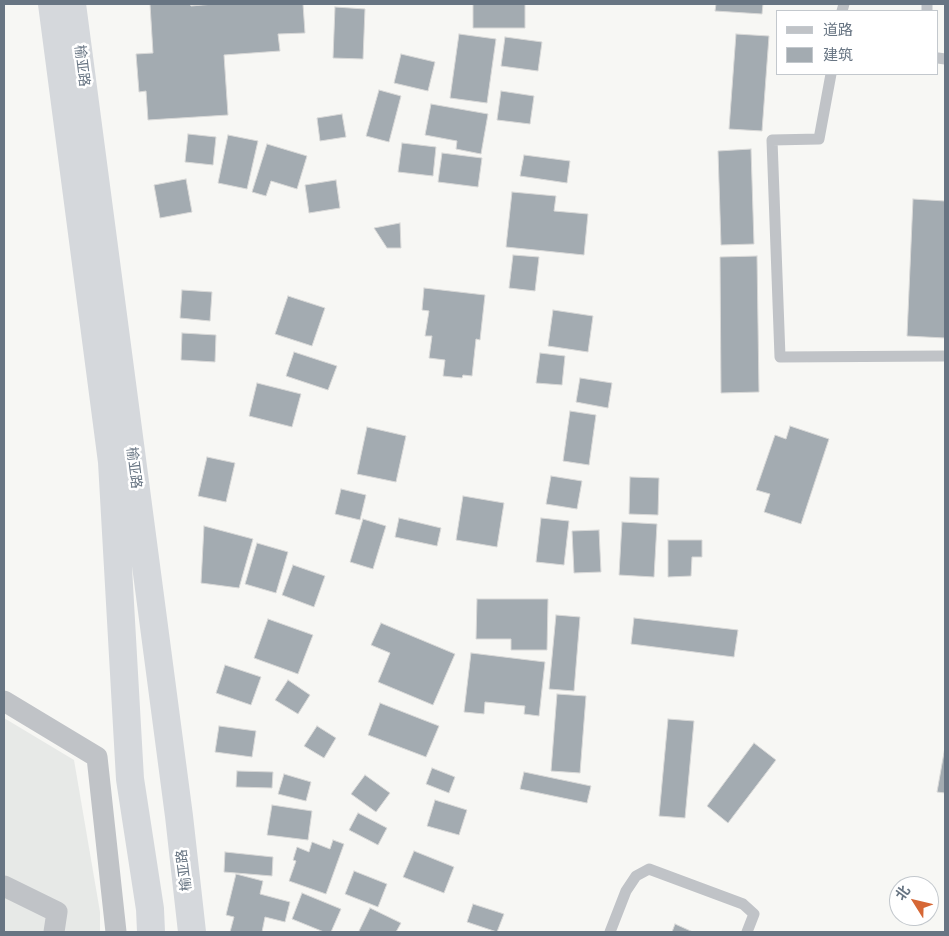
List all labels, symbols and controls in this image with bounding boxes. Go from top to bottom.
legend [776,10,939,75]
text: 道路 [823,19,853,40]
street label: 榆亚路 [70,44,92,88]
text: 建筑 [823,44,853,65]
street label: 榆亚路 [122,446,144,490]
street label: 榆亚路 [174,848,196,892]
north arrow [889,876,939,926]
text: 北 [890,881,915,904]

